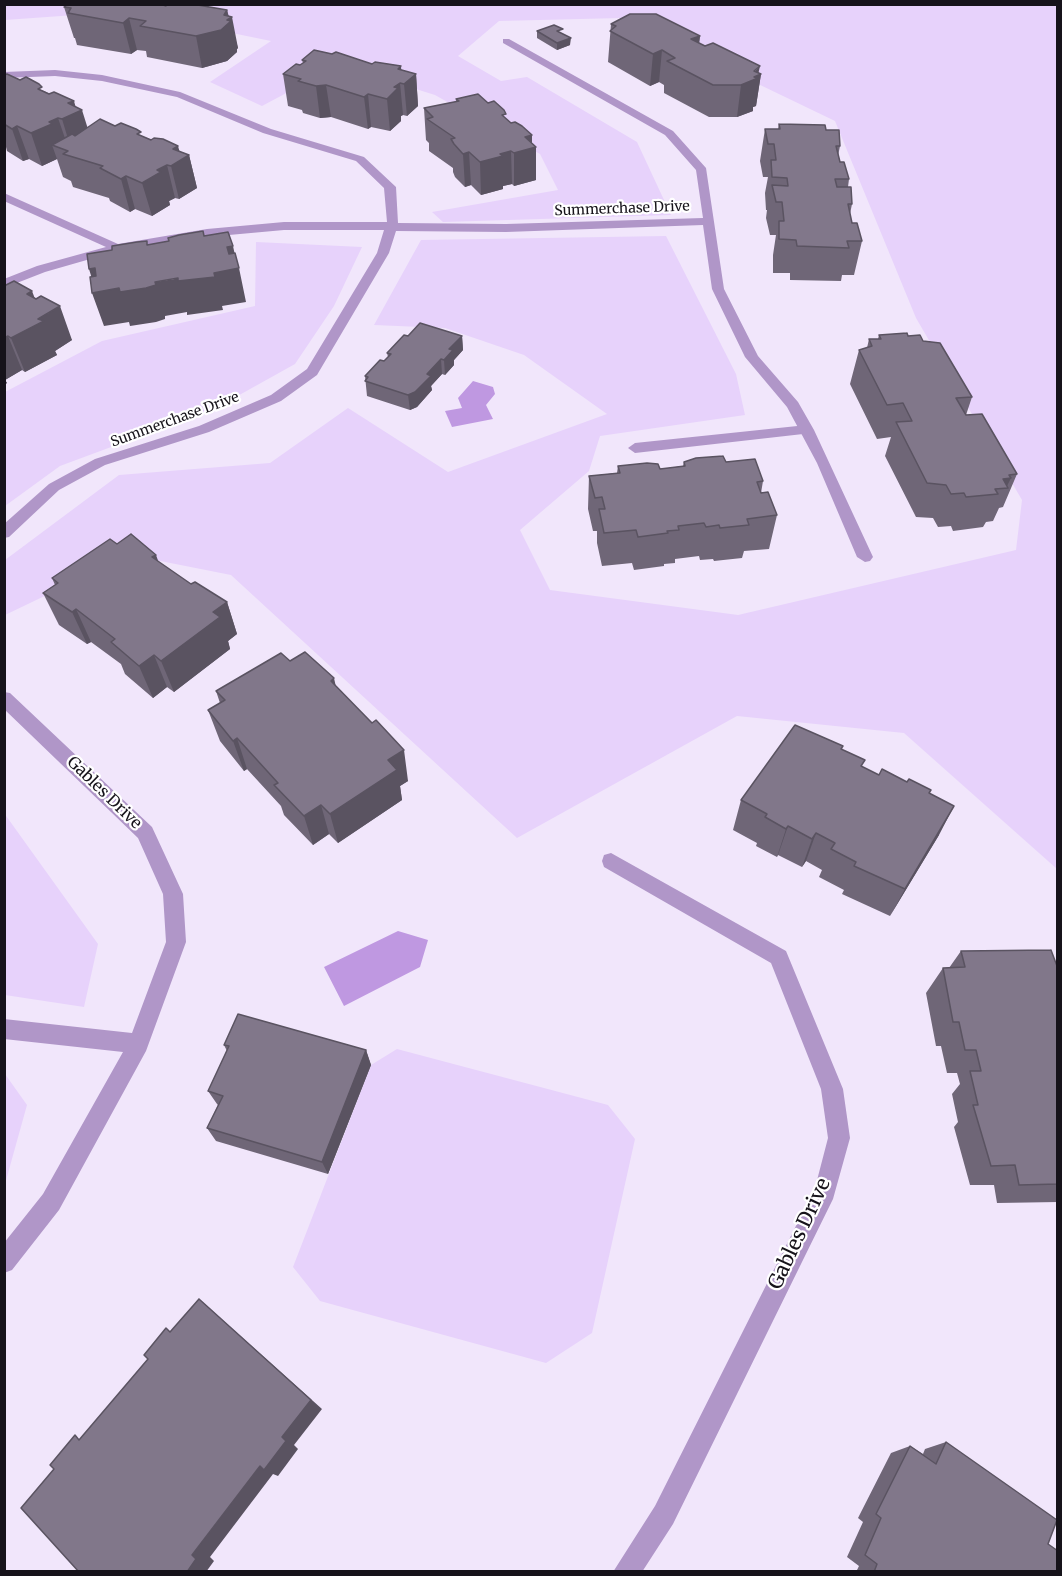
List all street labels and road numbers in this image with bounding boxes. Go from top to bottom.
street label: Summerchase Drive [554,198,690,220]
street label: Summerchase Drive [109,389,241,451]
street label: Gables Drive [63,753,145,833]
street label: Gables Drive [764,1175,836,1293]

